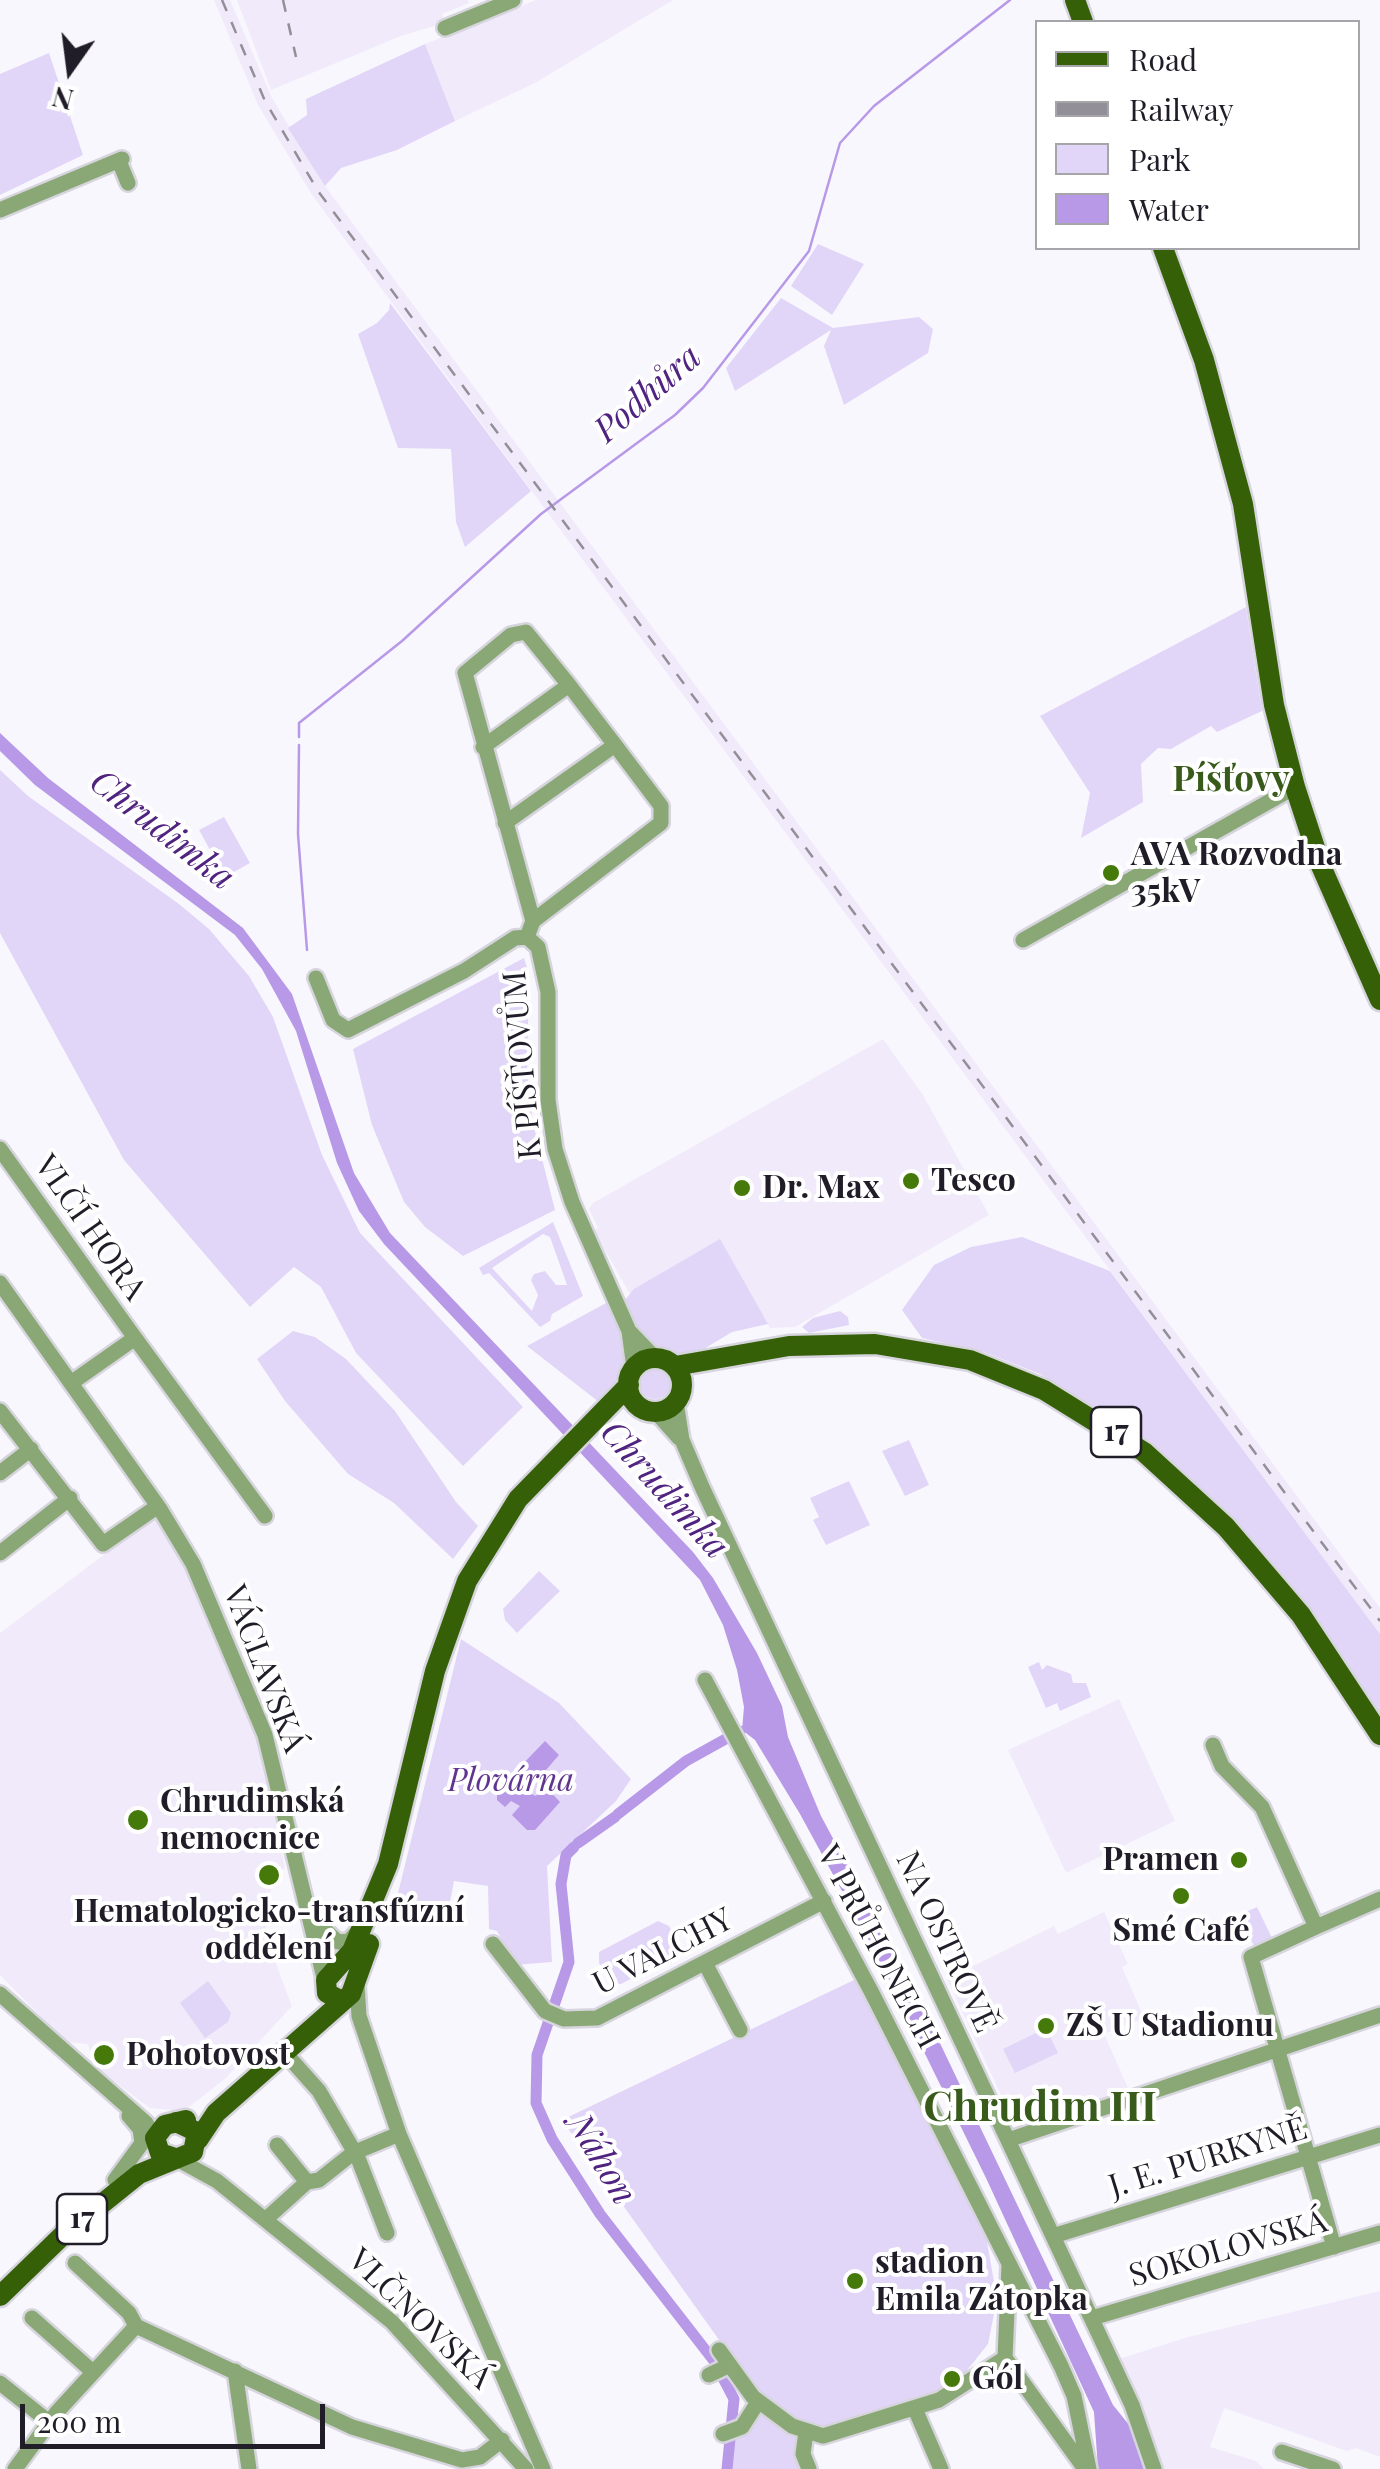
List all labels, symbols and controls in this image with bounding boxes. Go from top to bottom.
north arrow [20,20,120,120]
legend [1035,20,1360,250]
text: Road [1129,39,1197,79]
text: N [48,79,77,120]
text: Railway [1129,89,1234,129]
text: Park [1129,139,1191,179]
text: Water [1129,189,1209,229]
water label: Podhůra [586,336,710,452]
district label: Píšťovy [1172,759,1290,801]
water label: Chrudimka [82,761,242,899]
place label: AVA Rozvodna 35kV [1131,836,1342,911]
marker: AVA Rozvodna 35kV [1100,862,1122,884]
street label: K PÍŠŤOVŮM [496,969,550,1161]
street label: VLČÍ HORA [26,1148,154,1308]
place label: Tesco [931,1162,1016,1200]
place label: Dr. Max [762,1169,880,1207]
marker: Tesco [900,1170,922,1192]
marker: Dr. Max [731,1177,753,1199]
road number: 17 [1091,1407,1141,1457]
water label: Chrudimka [591,1412,737,1568]
street label: VÁCLAVSKÁ [215,1580,313,1758]
park label: Plovárna [448,1762,574,1800]
place label: Chrudimská nemocnice [160,1783,344,1858]
marker: Chrudimská nemocnice [125,1807,151,1833]
street label: V PRŮHONECH [808,1839,948,2055]
place label: Pramen [1102,1841,1219,1879]
street label: NA OSTROVĚ [887,1846,1005,2038]
marker: Pramen [1228,1849,1250,1871]
marker: Hematologicko-transfúzní oddělení [256,1862,282,1888]
marker: Smé Café [1170,1885,1192,1907]
place label: Hematologicko-transfúzní oddělení [74,1893,464,1968]
street label: U VALCHY [587,1901,739,2003]
place label: Smé Café [1112,1912,1250,1950]
place label: ZŠ U Stadionu [1066,2007,1274,2045]
marker: ZŠ U Stadionu [1035,2015,1057,2037]
place label: Pohotovost [126,2036,290,2074]
marker: Pohotovost [91,2042,117,2068]
district label: Chrudim III [923,2083,1157,2133]
water label: Náhon [557,2106,645,2212]
street label: J. E. PURKYNĚ [1105,2110,1311,2206]
road number: 17 [57,2194,107,2244]
street label: SOKOLOVSKÁ [1125,2202,1331,2296]
street label: VLČNOVSKÁ [340,2241,500,2397]
place label: stadion Emila Zátopka [875,2244,1088,2319]
marker: stadion Emila Zátopka [844,2270,866,2292]
place label: Gól [972,2360,1023,2398]
marker: Gól [941,2368,963,2390]
scale bar [25,2384,330,2446]
text: 200 m [37,2401,121,2441]

